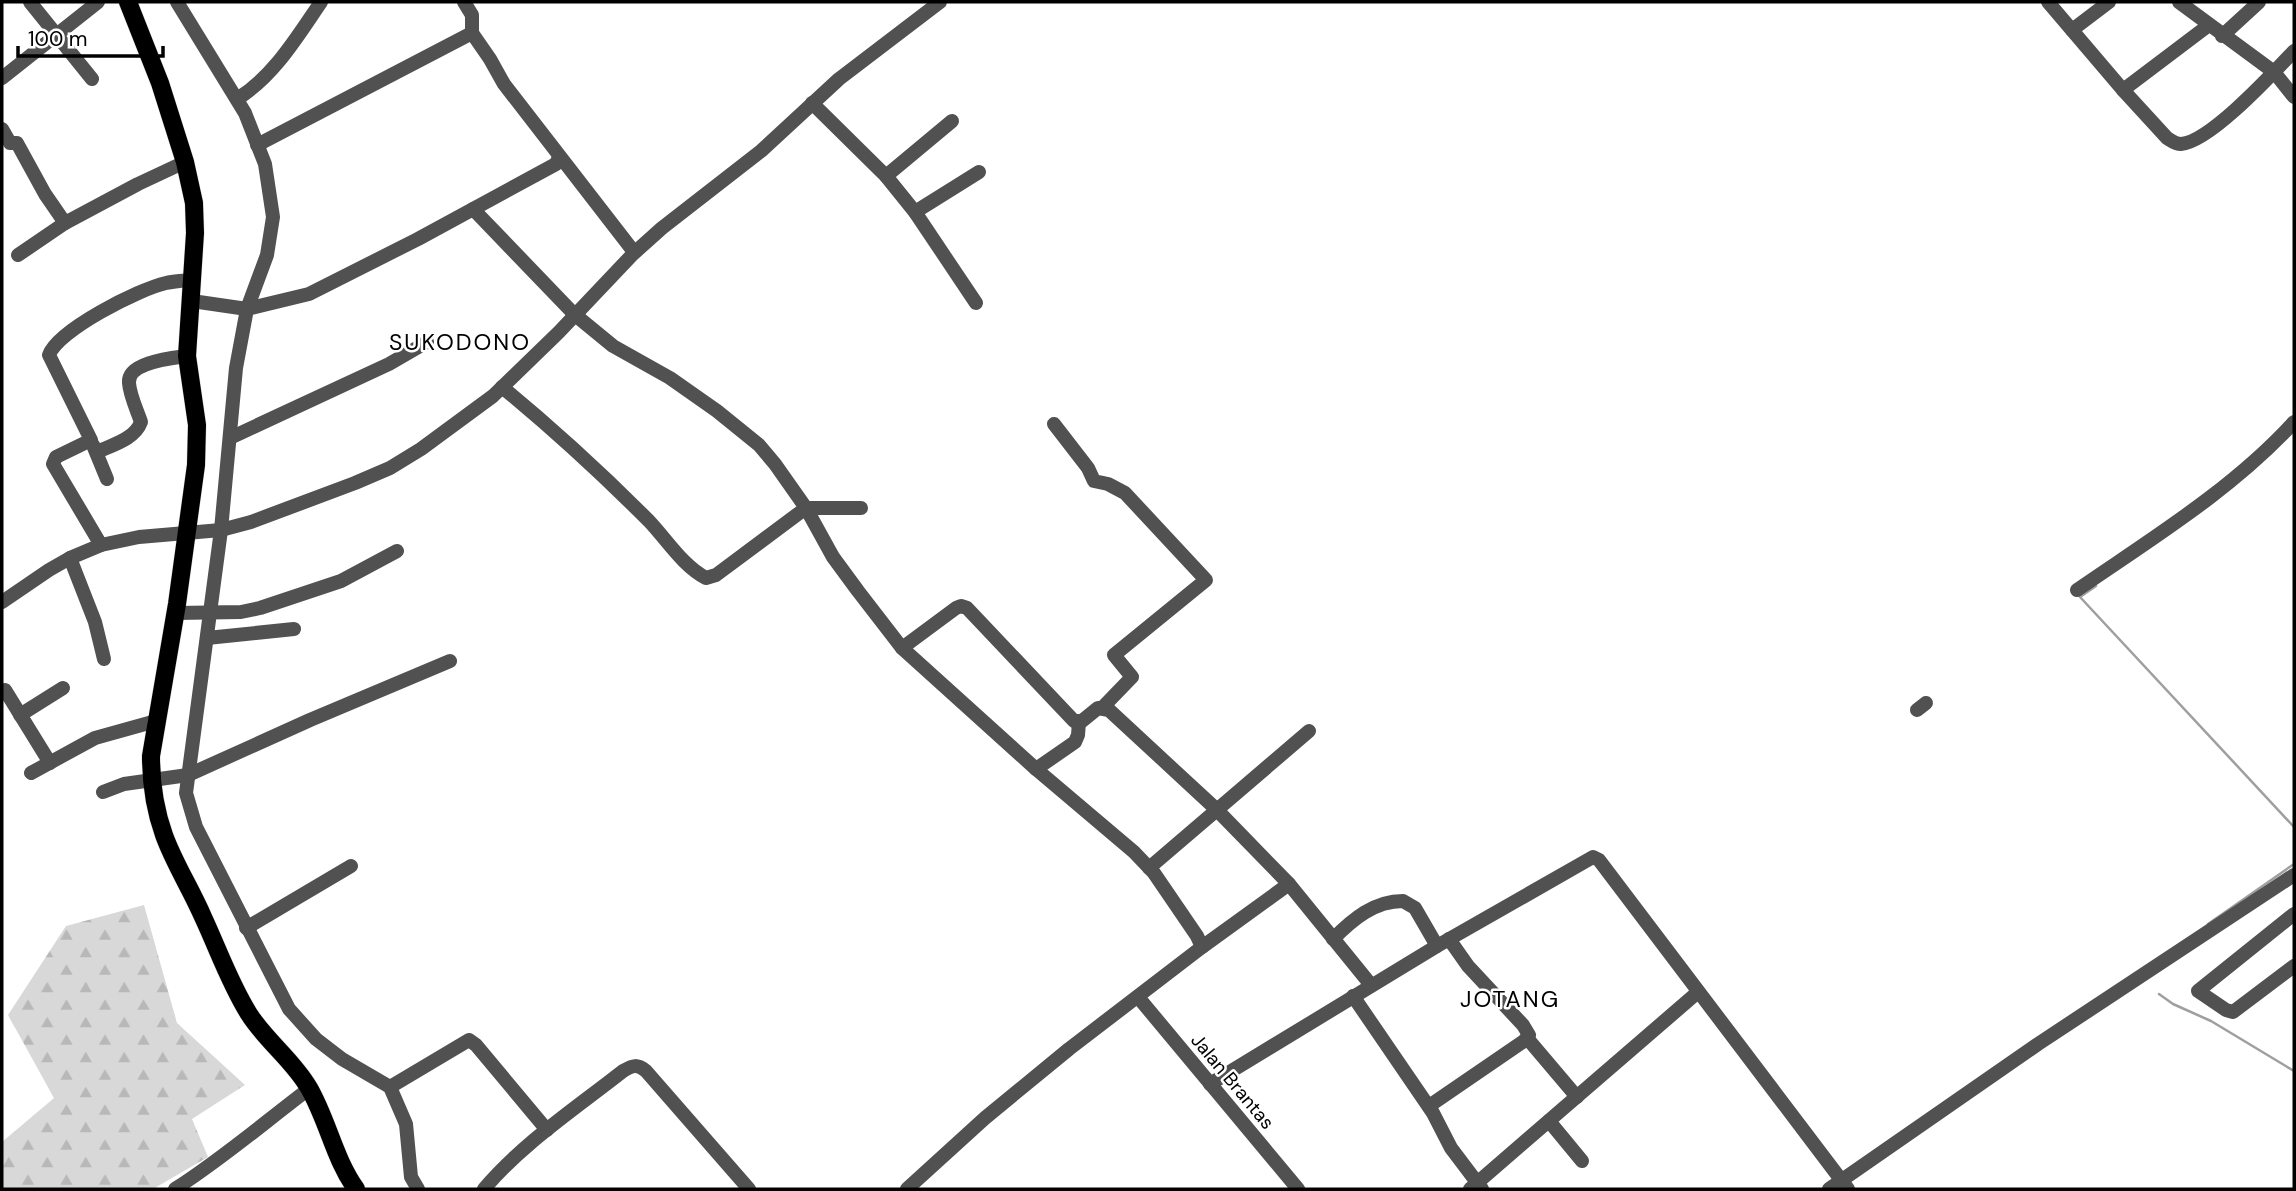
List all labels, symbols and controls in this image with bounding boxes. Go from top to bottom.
scale bar [18,14,163,58]
text: 100 m [28,25,88,53]
district label: SUKODONO [389,327,531,357]
district label: JOTANG [1460,984,1560,1014]
street label: Jalan Brantas [1185,1028,1280,1134]

